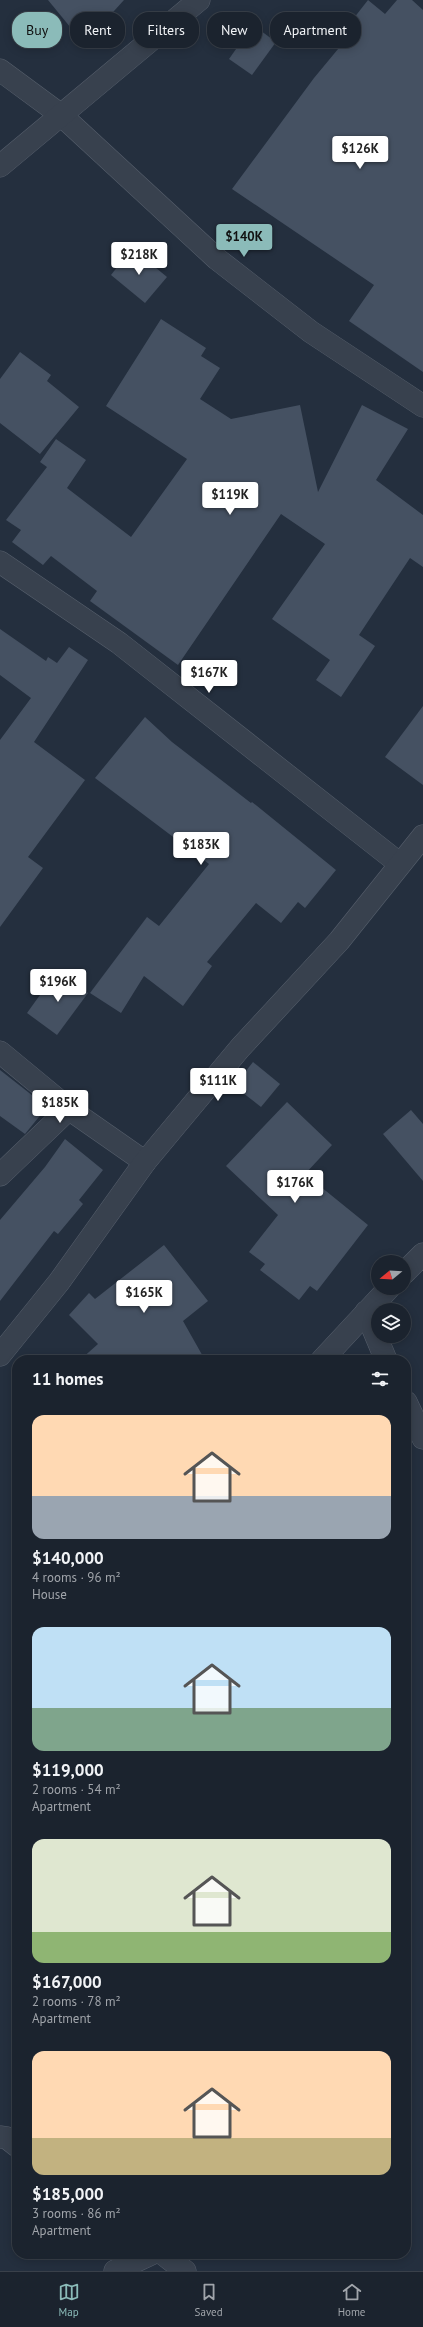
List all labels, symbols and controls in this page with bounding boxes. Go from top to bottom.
chip: Buy [12,12,62,48]
chip: Rent [70,12,125,48]
chip: Filters [133,12,199,48]
chip: New [207,12,262,48]
chip: Apartment [270,12,361,48]
pin: $126K [332,136,388,170]
text: $126K [341,140,379,157]
pin: $140K [216,224,272,258]
text: $140K [225,228,263,245]
pin: $218K [111,242,167,276]
text: $218K [120,246,158,263]
pin: $119K [202,482,258,516]
text: $119K [211,486,249,503]
pin: $167K [181,660,237,694]
text: $167K [190,664,228,681]
pin: $183K [173,832,229,866]
text: $183K [182,836,220,853]
pin: $196K [30,969,86,1003]
text: $196K [39,973,77,990]
pin: $111K [190,1068,246,1102]
text: $111K [199,1072,237,1089]
pin: $185K [32,1090,88,1124]
text: $185K [41,1094,79,1111]
pin: $176K [267,1170,323,1204]
text: $176K [276,1174,314,1191]
north arrow [371,1255,411,1295]
map controls [371,1255,411,1343]
pin: $165K [116,1280,172,1314]
text: $165K [125,1284,163,1301]
button: layers [371,1303,411,1343]
text: 11 homes [32,1368,103,1390]
icon: filters [369,1368,391,1390]
icon: home [176,1441,248,1513]
text: $140,000 [32,1547,104,1569]
text: 4 rooms · 96 m² [32,1569,121,1586]
text: House [32,1586,67,1603]
icon: home [176,1653,248,1725]
text: $119,000 [32,1759,104,1781]
text: 2 rooms · 54 m² [32,1781,121,1798]
text: Apartment [32,1798,91,1815]
icon: home [176,1865,248,1937]
text: $167,000 [32,1971,102,1993]
text: 2 rooms · 78 m² [32,1993,121,2010]
text: Apartment [32,2010,91,2027]
icon: home [176,2077,248,2149]
text: $185,000 [32,2183,104,2205]
text: 3 rooms · 86 m² [32,2205,121,2222]
text: Apartment [32,2222,91,2239]
tab: Map [58,2281,80,2319]
tab: Saved [195,2281,223,2319]
tab: Home [338,2281,365,2319]

